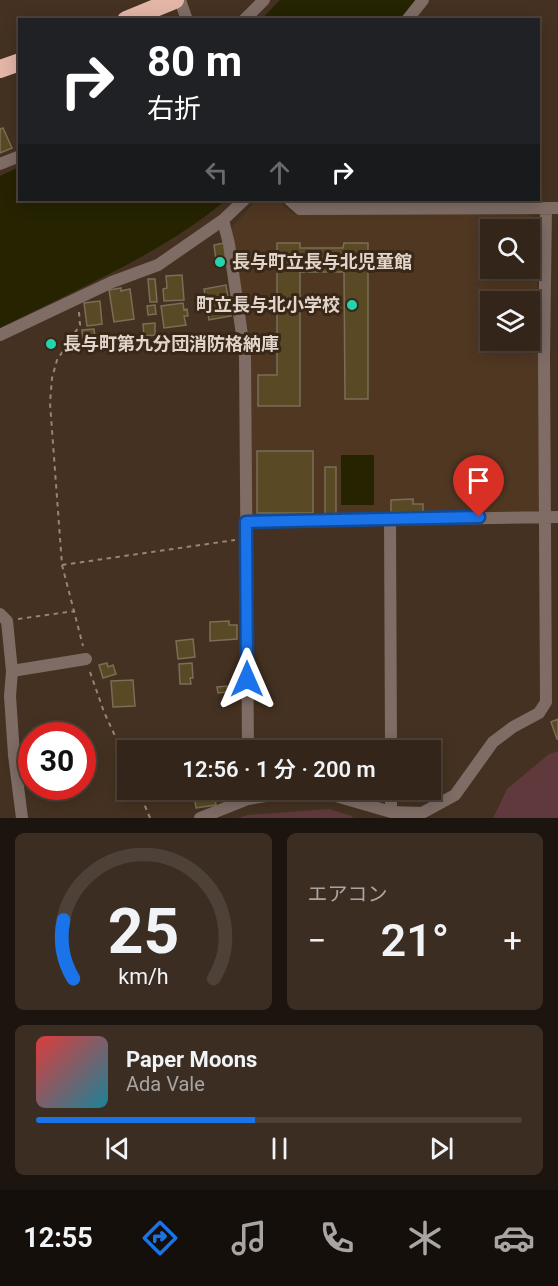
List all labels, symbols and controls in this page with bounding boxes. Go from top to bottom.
text: 80 m [147,37,242,86]
icon: right [48,42,126,120]
text: 右折 [147,93,201,125]
icon: left [200,156,233,189]
icon: ahead [263,156,296,189]
icon: right [326,156,359,189]
map controls [480,219,540,351]
button: search [480,219,540,279]
place label: 長与町立長与北児童館 [232,251,412,272]
marker: 長与町立長与北児童館 [213,255,227,269]
button: layers [480,291,540,351]
place label: 町立長与北小学校 [196,294,340,315]
marker: 町立長与北小学校 [345,298,359,312]
place label: 長与町第九分団消防格納庫 [63,333,279,354]
marker: 長与町第九分団消防格納庫 [44,337,58,351]
pin [453,455,504,517]
icon: arrive [462,464,495,497]
position arrow [215,647,279,711]
speed limit sign: 30 [18,722,96,800]
text: 12:56 · 1 分 · 200 m [182,757,376,782]
text: エアコン [308,882,388,906]
text: 25 [107,895,179,968]
text: 21° [380,914,449,967]
text: − [308,921,326,960]
text: + [503,921,522,960]
text: km/h [118,964,168,989]
text: Paper Moons [126,1047,257,1072]
text: Ada Vale [126,1072,205,1096]
icon: previous [101,1132,134,1165]
icon: pause [263,1132,296,1165]
icon: next [425,1132,458,1165]
icon: directions [139,1217,181,1259]
icon: music [228,1217,270,1259]
icon: phone [316,1217,358,1259]
icon: climate [404,1217,446,1259]
icon: car [493,1217,535,1259]
text: 12:55 [23,1222,93,1254]

